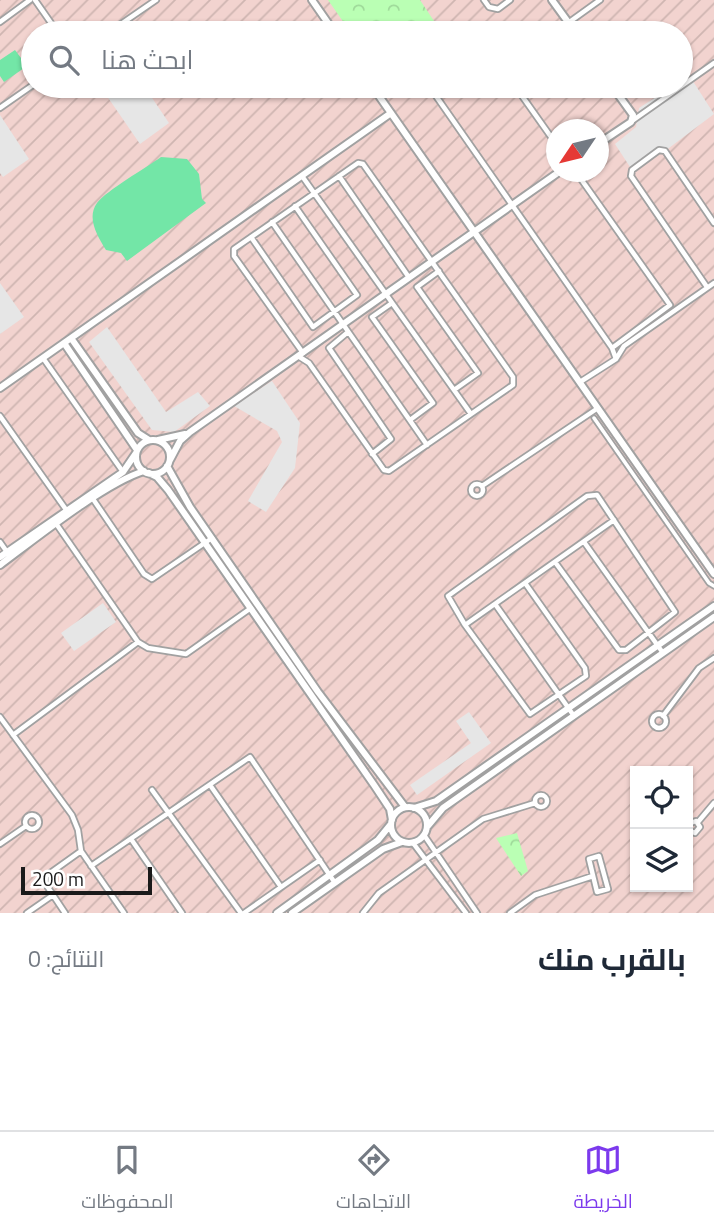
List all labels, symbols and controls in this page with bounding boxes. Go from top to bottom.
search box [21,21,693,98]
text: ابحث هنا [101,40,194,79]
icon: search [45,41,83,79]
north arrow [546,119,609,182]
map controls [630,766,693,892]
button: locate [630,766,693,829]
button: layers [630,829,693,892]
scale bar [21,864,152,896]
text: 200 m [32,864,84,893]
text: بالقرب منك [538,936,686,982]
text: النتائج: 0 [28,941,104,976]
tab: المحفوظات [81,1141,174,1219]
tab: الاتجاهات [336,1141,411,1219]
tab: الخريطة [574,1141,633,1219]

